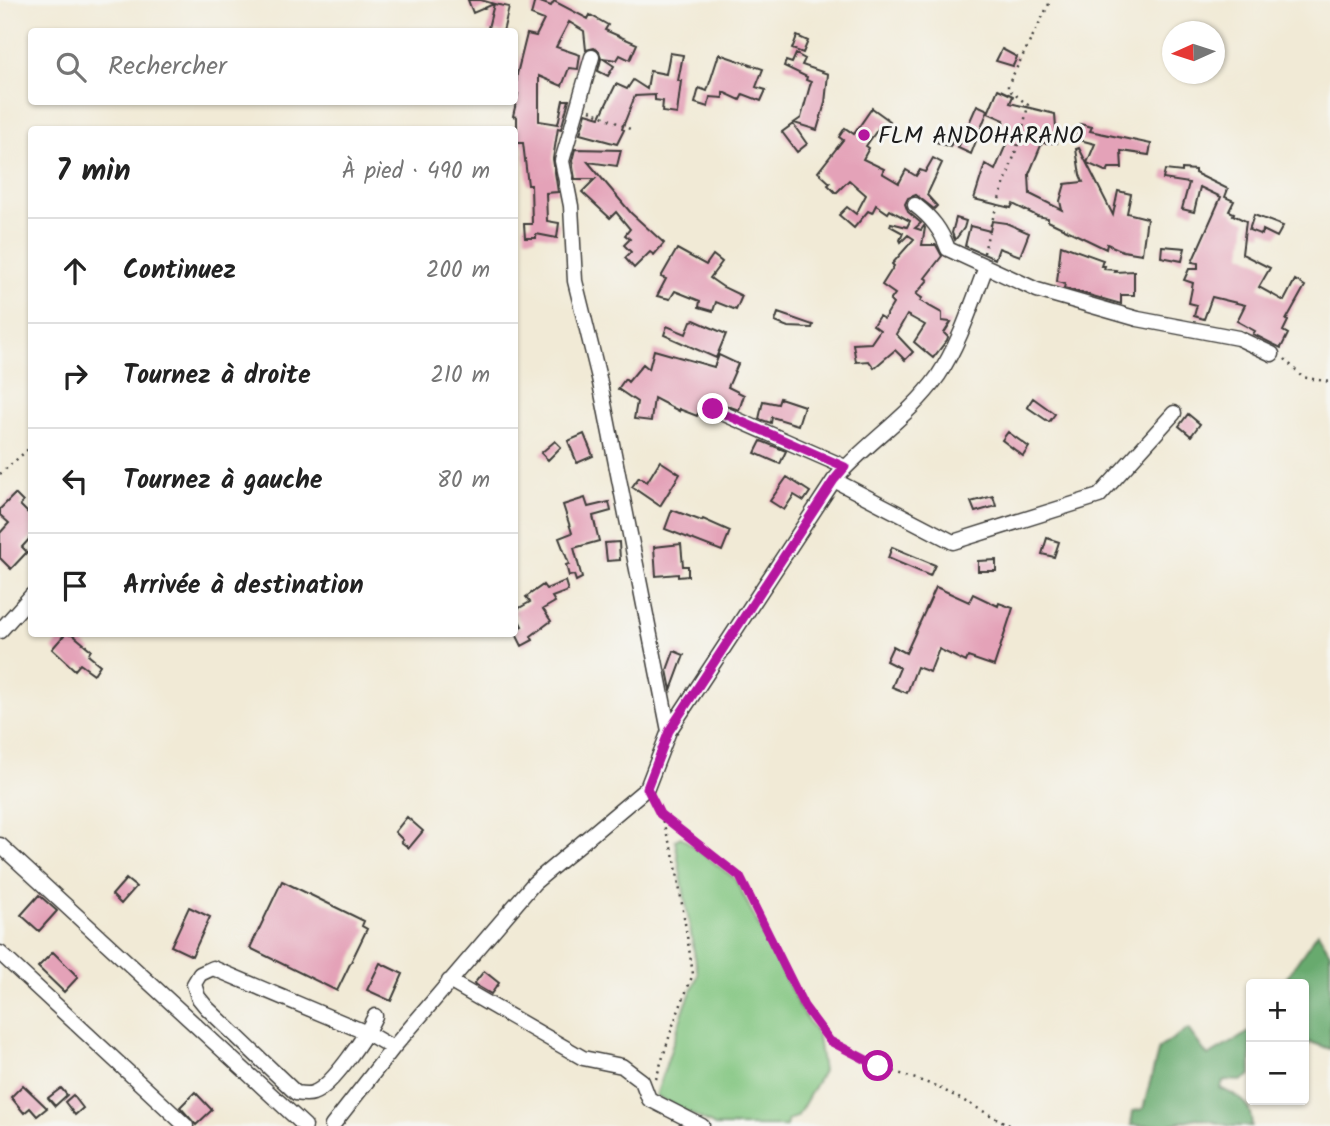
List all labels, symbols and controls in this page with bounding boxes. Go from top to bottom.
north arrow [1162,21,1225,84]
search box [28,28,518,105]
text: Rechercher [108,46,227,88]
icon: search [52,48,90,86]
place label: FLM ANDOHARANO [878,117,1084,156]
marker: FLM ANDOHARANO [856,127,872,143]
text: 7 min [56,148,131,196]
text: À pied · 490 m [342,154,490,190]
text: Continuez [123,250,236,292]
icon: ahead [56,252,94,290]
text: 200 m [426,253,490,289]
text: Tournez à droite [123,355,311,397]
icon: right [56,357,94,395]
text: 210 m [430,358,490,394]
route end [697,393,728,424]
text: Tournez à gauche [123,460,323,502]
icon: left [56,462,94,500]
text: 80 m [437,463,490,499]
text: Arrivée à destination [123,565,364,607]
icon: arrive [56,567,94,605]
map controls [1246,979,1309,1105]
button: + [1246,979,1309,1042]
button: − [1246,1042,1309,1105]
route start [862,1050,893,1081]

